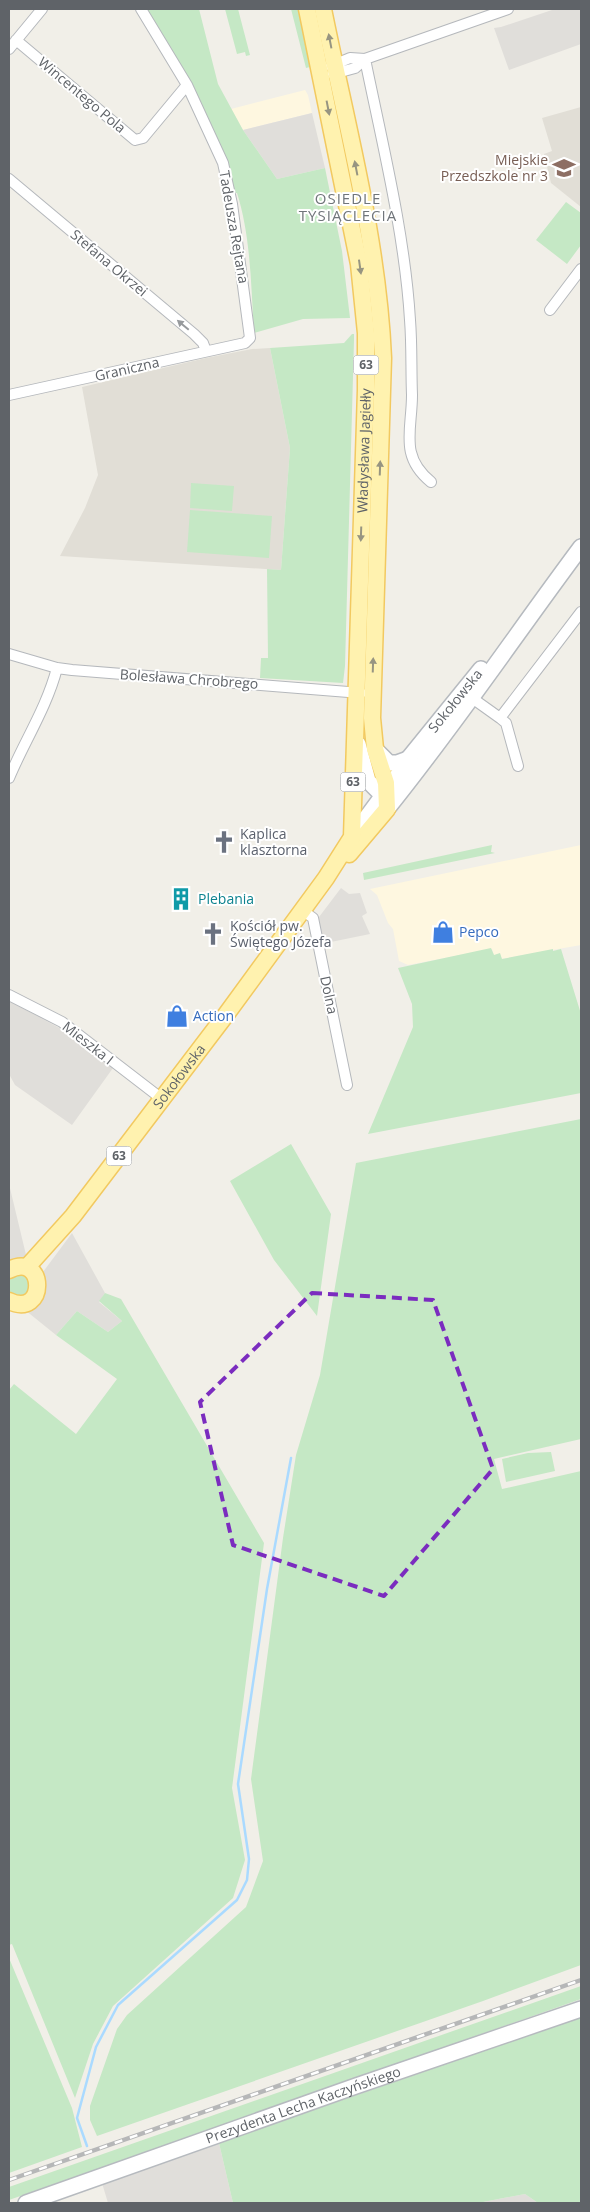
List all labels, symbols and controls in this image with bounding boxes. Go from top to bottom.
one-way arrow [325,33,333,49]
street label: Wincentego Pola [35,52,130,137]
one-way arrow [325,100,333,116]
place label: Miejskie Przedszkole nr 3 [441,150,548,185]
school or university icon: Miejskie Przedszkole nr 3 [551,155,577,181]
one-way arrow [352,160,360,175]
street label: Tadeusza Rejtana [215,169,254,285]
district label: OSIEDLE TYSIĄCLECIA [299,188,397,225]
street label: Stefana Okrzei [67,225,152,300]
one-way arrow [356,260,364,276]
one-way arrow [177,319,190,330]
street label: Graniczna [93,352,161,385]
road number: 63 [354,356,378,374]
street label: Władysława Jagiełły [352,387,375,513]
one-way arrow [376,460,384,476]
one-way arrow [357,527,365,543]
one-way arrow [370,657,378,673]
street label: Bolesława Chrobrego [119,664,259,693]
street label: Sokołowska [423,665,486,736]
road number: 63 [340,772,366,792]
place label: Kaplica klasztorna [240,824,307,859]
church icon: Kaplica klasztorna [211,829,237,855]
building icon: Plebania [168,886,194,912]
place label: Plebania [198,889,254,908]
place label: Kościół pw. Świętego Józefa [230,916,332,951]
shop icon: Pepco [430,919,456,945]
church icon: Kościół pw. Świętego Józefa [200,921,226,947]
place label: Pepco [459,922,499,941]
street label: Dolna [316,974,343,1016]
shop icon: Action [164,1003,190,1029]
place label: Action [193,1006,234,1025]
street label: Mieszka I [59,1017,118,1069]
street label: Sokołowska [148,1040,209,1112]
road number: 63 [106,1146,132,1166]
street label: Prezydenta Lecha Kaczyńskiego [203,2061,403,2148]

